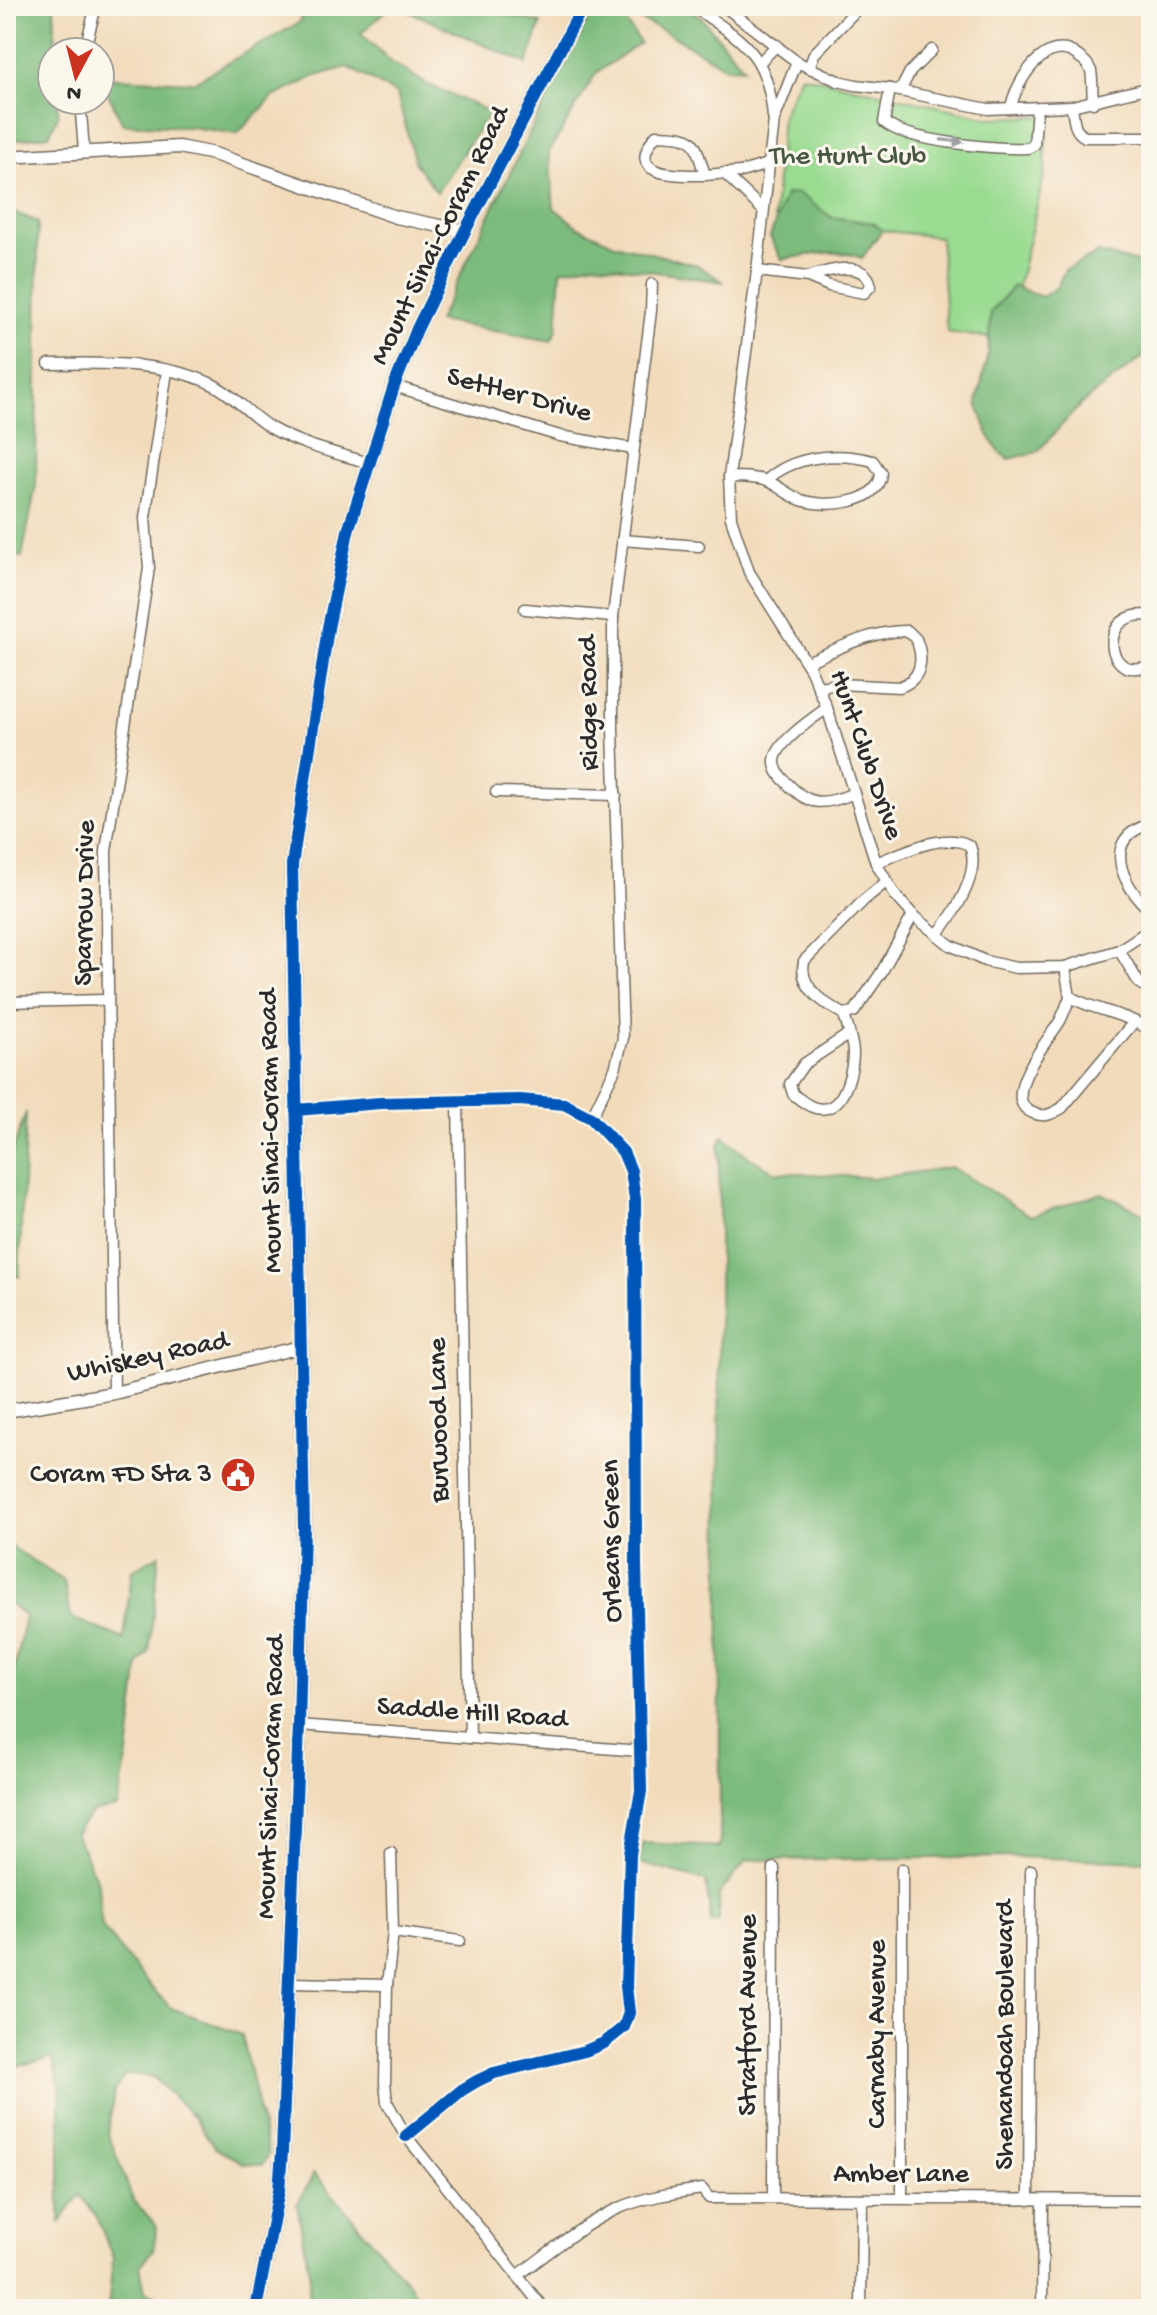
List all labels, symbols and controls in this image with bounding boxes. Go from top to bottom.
north arrow [36,36,116,116]
text: N [65,78,83,106]
street label: Mount Sinai-Coram Road [364,99,519,371]
one-way arrow [940,135,965,148]
park label: The Hunt Club [768,141,927,174]
street label: Settler Drive [443,361,596,431]
street label: Ridge Road [572,632,608,771]
street label: Hunt Club Drive [821,666,910,845]
street label: Sparrow Drive [68,819,104,986]
street label: Mount Sinai-Coram Road [253,986,291,1273]
street label: Whiskey Road [64,1324,234,1391]
street label: Burwood Lane [422,1337,458,1504]
public building icon: Coram FD Sta 3 [219,1456,257,1494]
place label: Coram FD Sta 3 [30,1459,212,1492]
street label: Orleans Green [595,1459,631,1623]
street label: Mount Sinai-Coram Road [251,1632,294,1920]
street label: Saddle Hill Road [376,1691,571,1737]
street label: Shenandoah Boulevard [990,1898,1023,2170]
street label: Stratford Avenue [733,1914,766,2116]
street label: Carnaby Avenue [862,1939,895,2128]
street label: Amber Lane [833,2159,969,2192]

